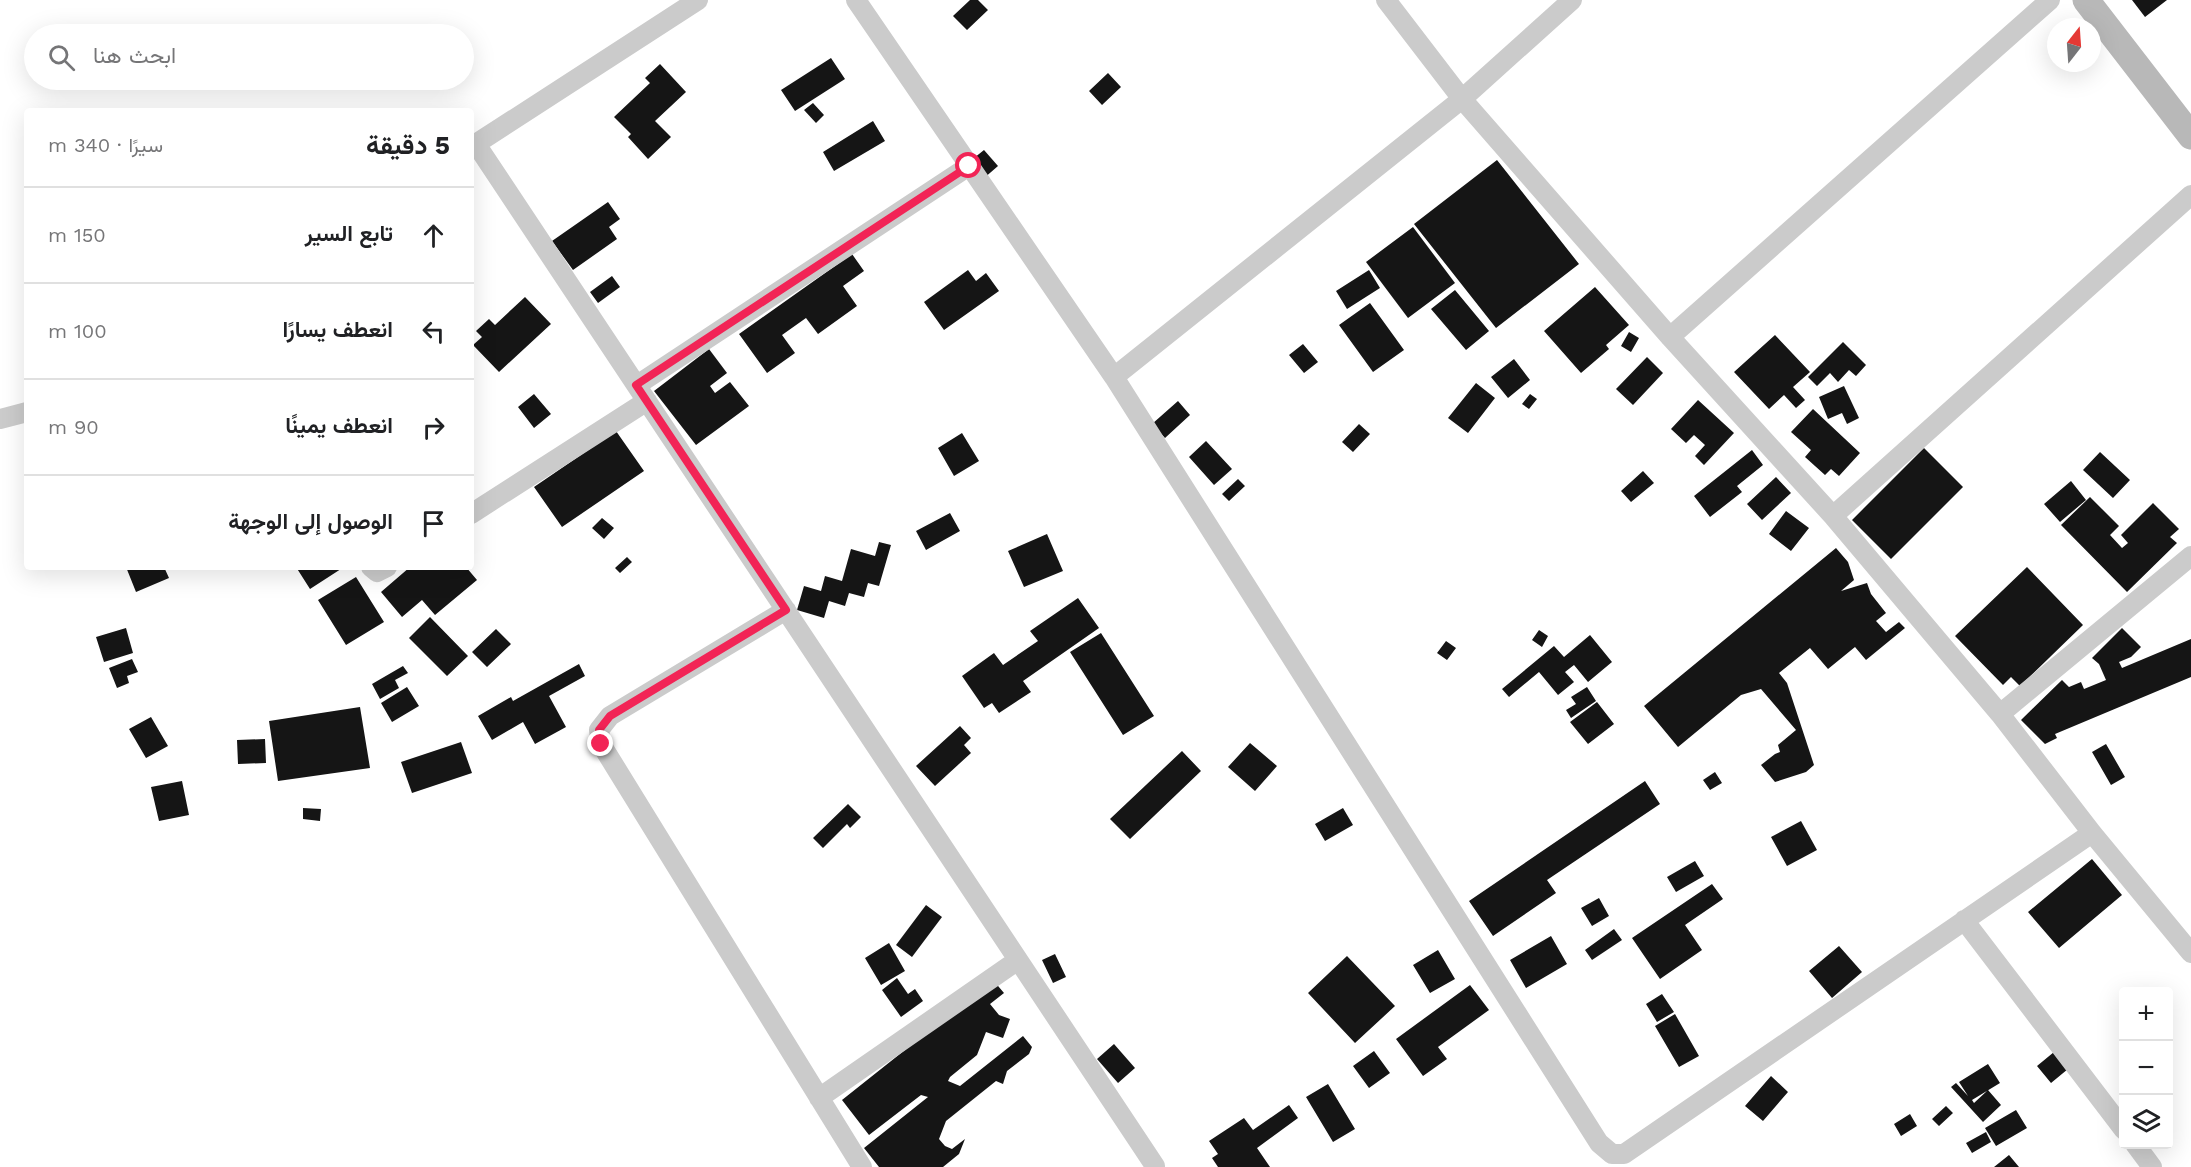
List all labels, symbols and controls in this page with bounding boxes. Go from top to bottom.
north arrow [2047,18,2101,72]
search box [24,24,474,90]
icon: search [45,41,78,74]
text: ابحث هنا [93,43,176,68]
text: 5 دقيقة [366,130,450,160]
text: سيرًا · 340 m [48,133,163,157]
route start [955,152,981,178]
icon: ahead [417,219,450,252]
text: تابع السير [305,221,393,246]
text: 150 m [48,223,106,247]
icon: left [417,315,450,348]
text: انعطف يسارًا [283,317,393,342]
text: 100 m [48,319,107,343]
icon: right [417,411,450,444]
text: انعطف يمينًا [285,413,393,438]
text: 90 m [48,415,99,439]
icon: arrive [417,507,450,540]
text: الوصول إلى الوجهة [228,509,393,534]
route end [587,730,613,756]
map controls [2119,987,2173,1149]
button: + [2119,987,2173,1041]
button: − [2119,1041,2173,1095]
button: layers [2119,1095,2173,1149]

